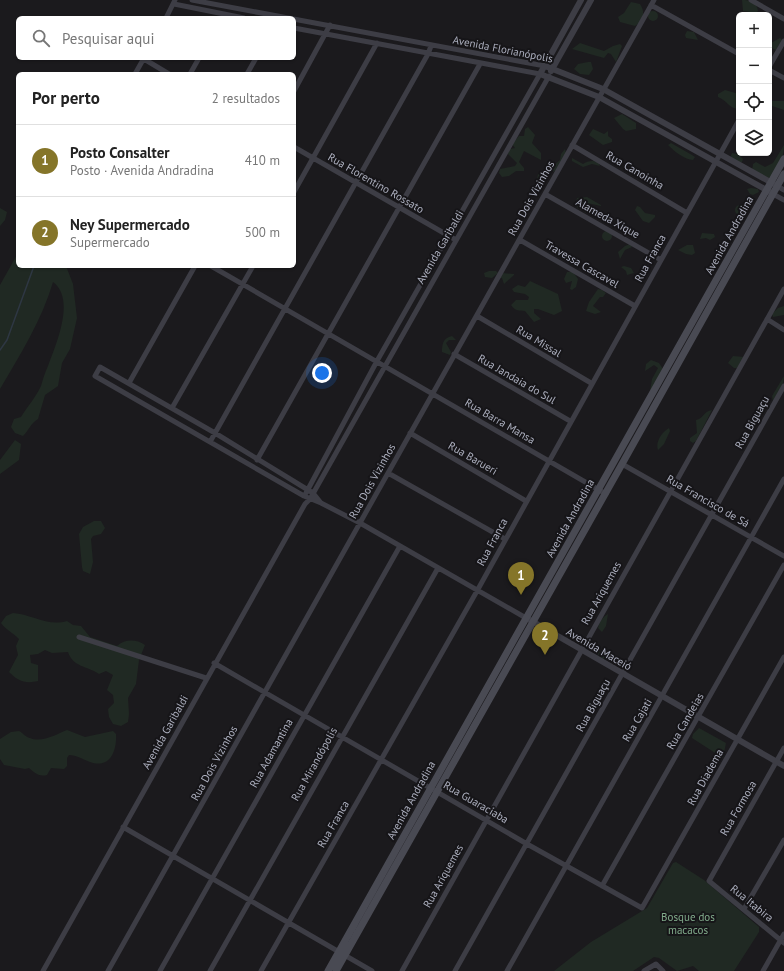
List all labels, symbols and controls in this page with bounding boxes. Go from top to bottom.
map controls [736,12,772,156]
button: + [736,12,772,48]
search box [16,16,296,60]
icon: search [30,27,52,49]
text: Pesquisar aqui [62,29,154,48]
street label: Avenida Florianópolis [452,32,555,66]
button: − [736,48,772,84]
button: locate [736,84,772,120]
text: Por perto [32,87,100,109]
text: 2 resultados [212,90,280,107]
button: layers [736,120,772,156]
text: Posto Consalter [70,143,170,162]
street label: Rua Canoinha [603,148,667,192]
street label: Rua Florentino Rossato [325,150,427,216]
text: 1 [41,152,49,169]
text: 410 m [245,152,280,169]
street label: Rua Dois Vizinhos [505,158,558,238]
text: Posto · Avenida Andradina [70,162,214,179]
street label: Avenida Andradina [702,193,756,277]
street label: Alameda Xique [574,195,643,241]
street label: Avenida Garibaldi [413,208,467,286]
text: Ney Supermercado [70,215,190,234]
text: 2 [41,224,49,241]
text: 500 m [245,224,280,241]
street label: Rua Franca [631,232,669,284]
text: Supermercado [70,234,150,251]
street label: Travessa Cascavel [542,237,622,291]
street label: Rua Missal [514,322,565,360]
street label: Rua Jandaia do Sul [475,351,559,407]
your location [312,363,332,383]
street label: Rua Biguaçu [732,393,772,451]
street label: Rua Barra Mansa [462,395,538,447]
street label: Rua Barueri [446,438,500,478]
street label: Rua Dois Vizinhos [346,441,399,521]
street label: Rua Francisco de Sá [664,472,752,530]
street label: Avenida Andradina [543,476,597,560]
street label: Rua Franca [474,516,510,568]
street label: Rua Ariquemes [578,559,624,627]
pin: 1 [508,562,534,595]
pin: 2 [532,622,558,655]
street label: Avenida Maceió [564,625,634,673]
street label: Rua Biguaçu [573,676,613,734]
street label: Rua Candeias [663,690,707,752]
street label: Avenida Garibaldi [139,693,191,771]
street label: Rua Cajati [619,696,655,744]
street label: Rua Adamantina [246,716,296,790]
street label: Rua Dois Vizinhos [188,723,241,803]
street label: Rua Mirandópolis [288,724,340,803]
street label: Rua Diadema [684,746,726,808]
street label: Avenida Andradina [384,758,438,842]
street label: Rua Guaraciaba [441,778,511,826]
street label: Rua Formosa [717,778,759,838]
street label: Rua Franca [314,798,352,850]
street label: Rua Ariquemes [420,842,466,910]
street label: Rua Itabira [728,881,776,925]
park label: Bosque dos macacos [661,910,715,937]

